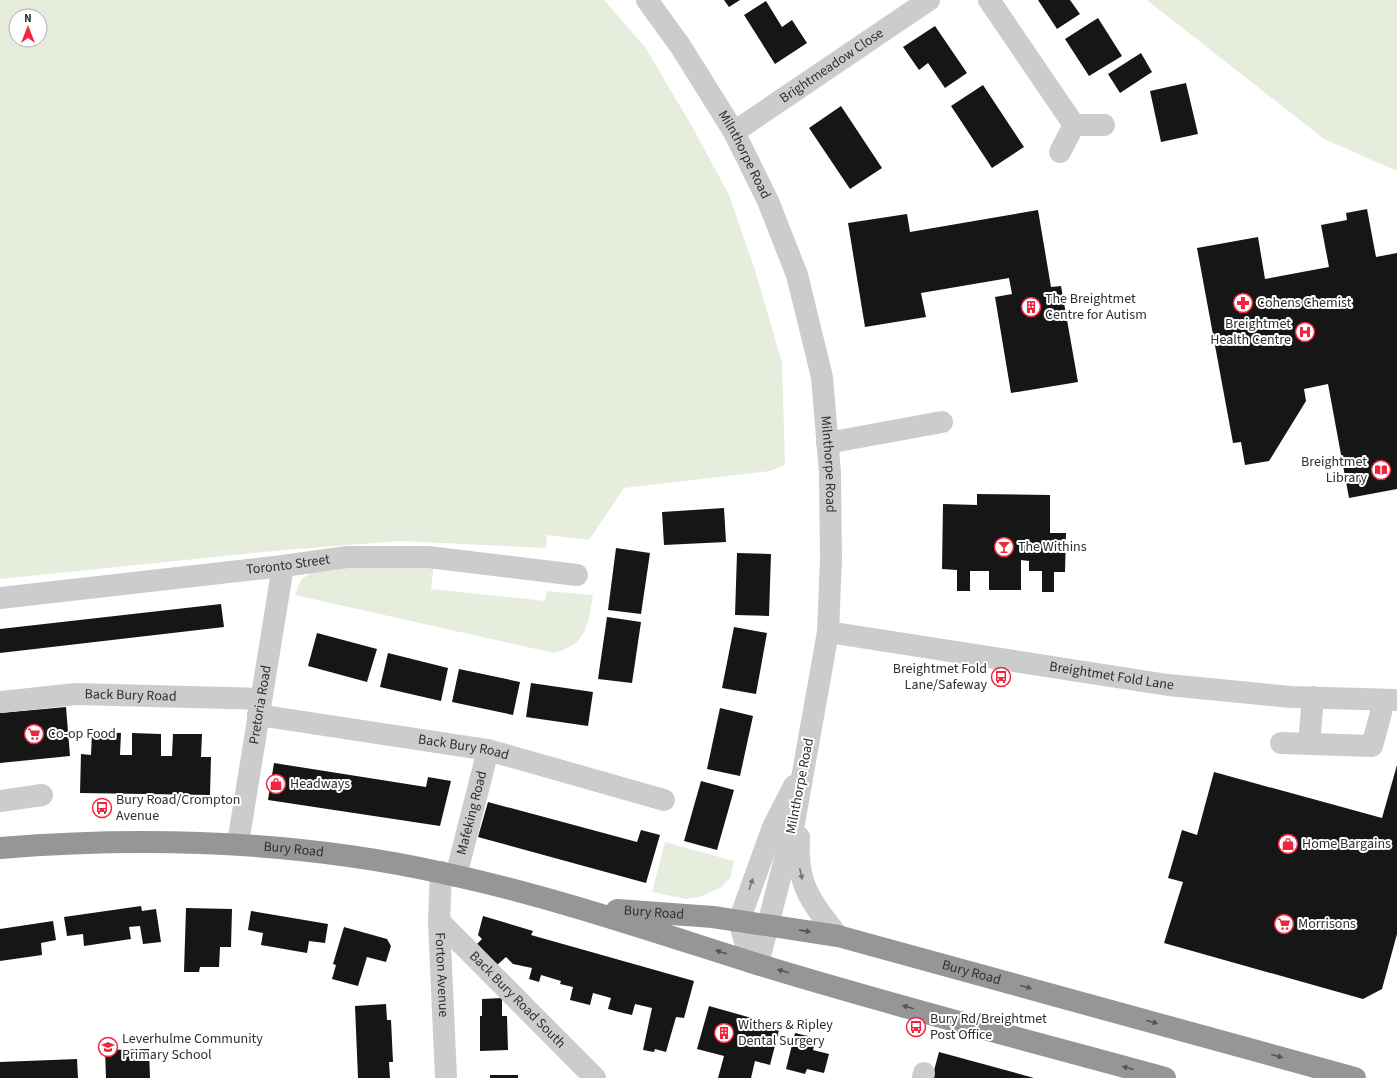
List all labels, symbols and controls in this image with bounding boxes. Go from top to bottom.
north arrow [8,8,48,48]
text: N [24,11,32,26]
street label: Brightmeadow Close [776,23,888,108]
street label: Milnthorpe Road [713,106,775,202]
place label: The Breightmet Centre for Autism [1045,289,1147,325]
pharmacy icon: Cohens Chemist [1232,292,1254,314]
place label: Cohens Chemist [1257,293,1352,313]
building icon: The Breightmet Centre for Autism [1020,296,1042,318]
place label: Breightmet Health Centre [1210,314,1291,350]
hospital icon: Breightmet Health Centre [1294,321,1316,343]
street label: Milnthorpe Road [815,415,840,513]
place label: Breightmet Library [1301,452,1367,488]
library icon: Breightmet Library [1370,459,1392,481]
bar icon: The Withins [993,536,1015,558]
place label: The Withins [1018,537,1087,557]
street label: Toronto Street [245,549,332,580]
street label: Breightmet Fold Lane [1048,657,1175,696]
place label: Breightmet Fold Lane/Safeway [893,659,987,695]
street label: Pretoria Road [244,664,277,746]
bus stop icon: Breightmet Fold Lane/Safeway [990,666,1012,688]
street label: Back Bury Road [84,684,177,707]
supermarket icon: Co-op Food [23,723,45,745]
place label: Co-op Food [48,724,116,744]
street label: Back Bury Road [417,729,511,765]
street label: Milnthorpe Road [781,736,819,836]
street label: Mafeking Road [452,769,492,857]
shop icon: Headways [265,773,287,795]
place label: Headways [290,774,350,794]
place label: Bury Road/Crompton Avenue [116,790,240,826]
bus stop icon: Bury Road/Crompton Avenue [91,797,113,819]
shop icon: Home Bargains [1277,833,1299,855]
place label: Home Bargains [1302,834,1391,854]
street label: Bury Road [263,837,325,863]
one-way arrow [798,868,804,880]
one-way arrow [749,878,755,890]
street label: Bury Road [623,901,685,925]
supermarket icon: Morrisons [1273,913,1295,935]
place label: Morrisons [1298,914,1356,934]
one-way arrow [799,929,812,935]
street label: Forton Avenue [430,932,453,1018]
street label: Back Bury Road South [464,947,570,1053]
one-way arrow [715,949,727,955]
street label: Bury Road [940,955,1003,990]
one-way arrow [777,968,789,974]
one-way arrow [1020,985,1033,991]
one-way arrow [902,1004,914,1010]
place label: Bury Rd/Breightmet Post Office [930,1009,1047,1045]
place label: Withers & Ripley Dental Surgery [738,1015,833,1051]
bus stop icon: Bury Rd/Breightmet Post Office [905,1016,927,1038]
one-way arrow [1146,1019,1158,1025]
building icon: Withers & Ripley Dental Surgery [713,1022,735,1044]
place label: Leverhulme Community Primary School [122,1029,263,1065]
school or university icon: Leverhulme Community Primary School [97,1036,119,1058]
one-way arrow [1271,1054,1283,1060]
one-way arrow [1122,1064,1134,1070]

